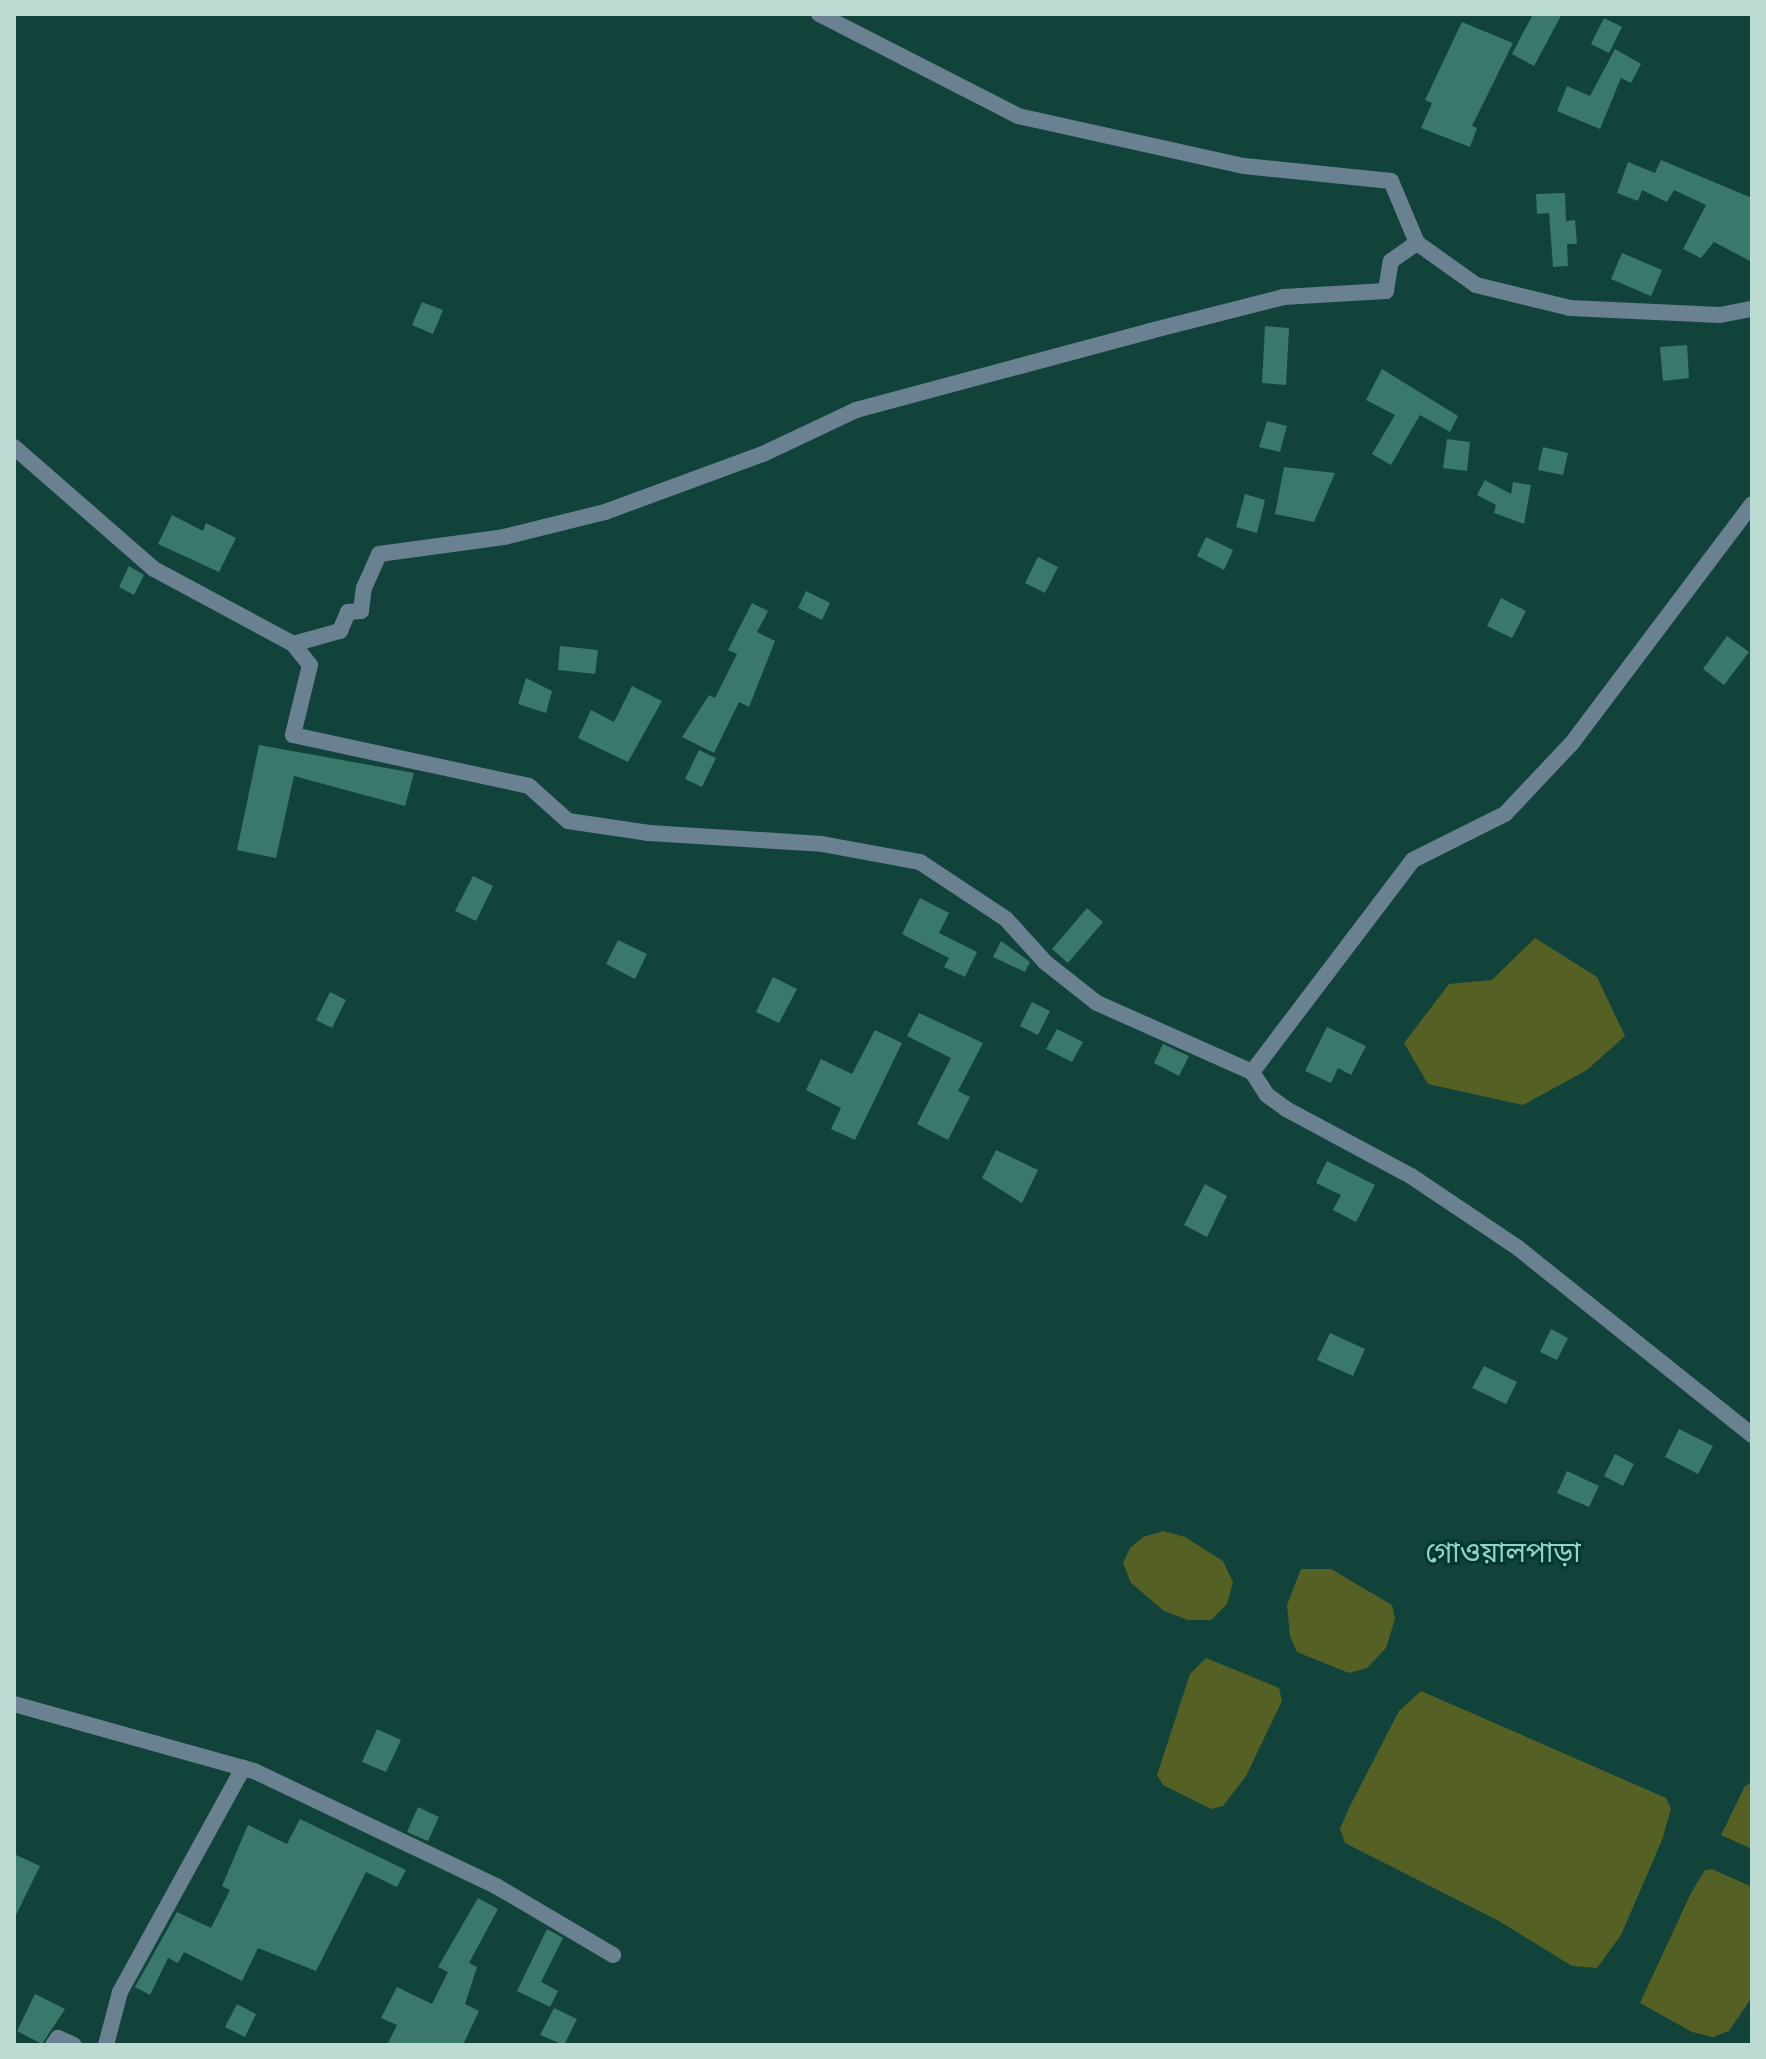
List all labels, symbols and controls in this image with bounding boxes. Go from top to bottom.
district label: গোওয়ালপাড়া [1425,1534,1581,1568]

